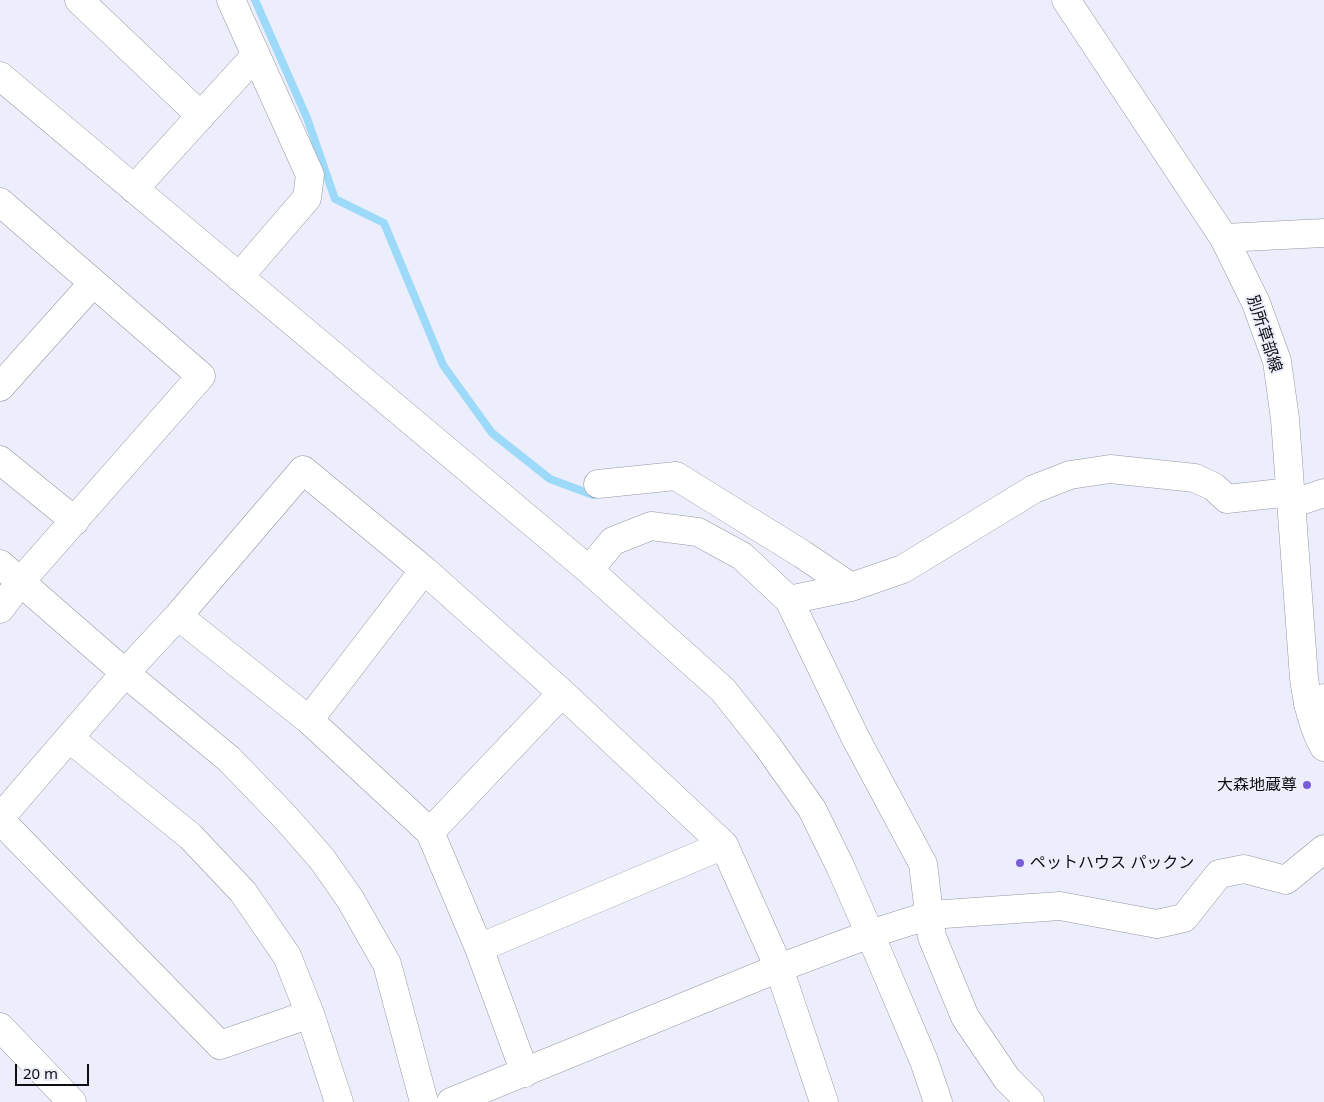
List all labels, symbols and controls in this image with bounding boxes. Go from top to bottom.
street label: 別所草部線 [1243,293,1285,375]
place label: 大森地蔵尊 [1217,775,1297,795]
marker: 大森地蔵尊 [1301,779,1313,791]
place label: ペットハウス パックン [1030,853,1194,873]
marker: ペットハウス パックン [1014,857,1026,869]
scale bar [18,1054,91,1086]
text: 20 m [23,1063,58,1083]

